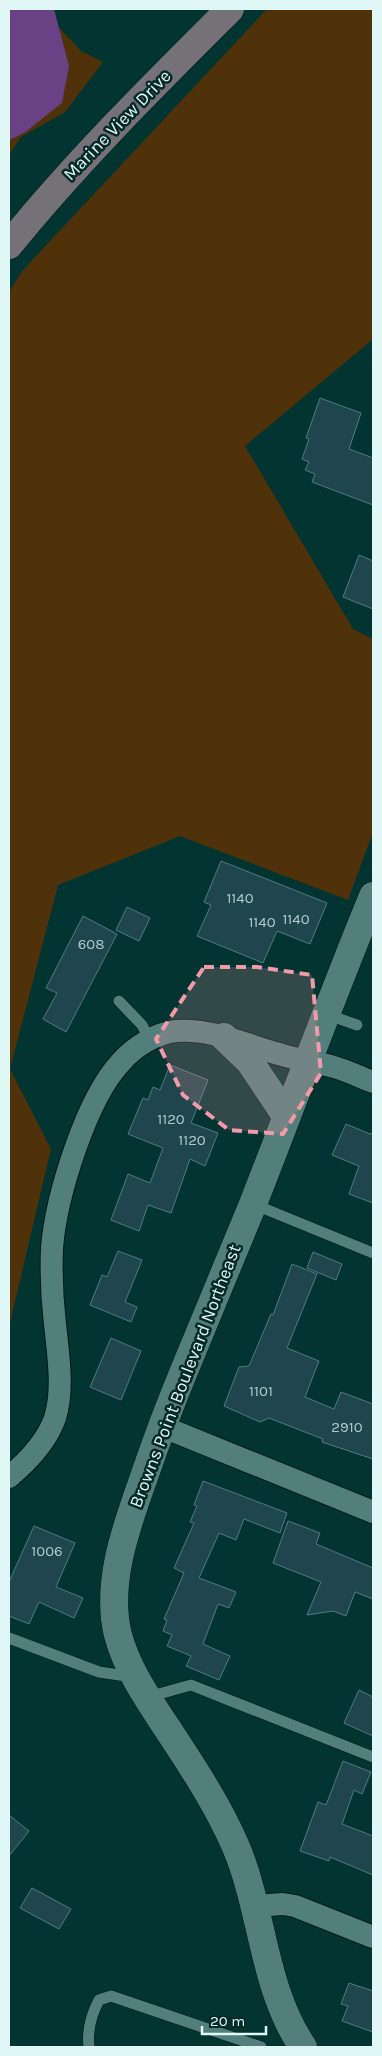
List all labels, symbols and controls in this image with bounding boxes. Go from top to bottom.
street label: Marine View Drive [59,65,175,185]
house number: 1140 [226,889,254,907]
house number: 1140 [282,910,310,928]
house number: 1140 [248,913,276,931]
house number: 608 [78,935,104,953]
house number: 1120 [157,1110,185,1128]
house number: 1120 [178,1131,206,1149]
street label: Browns Point Boulevard Northeast [124,1241,246,1511]
house number: 1101 [249,1382,273,1400]
house number: 2910 [331,1418,363,1436]
house number: 1006 [31,1542,63,1560]
scale bar [202,2004,266,2036]
text: 20 m [210,2012,245,2030]

